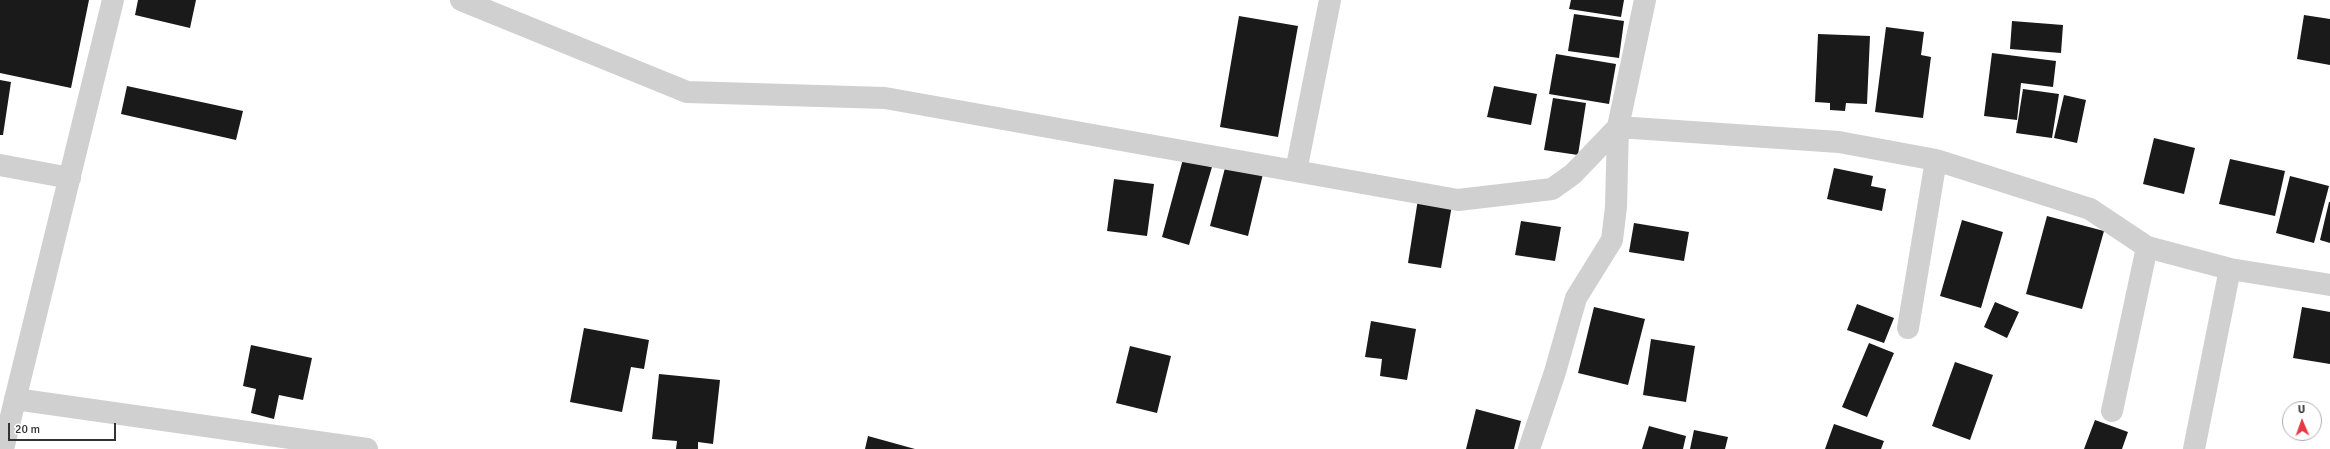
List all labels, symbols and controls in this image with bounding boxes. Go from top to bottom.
north arrow [2282,401,2322,441]
text: U [2298,403,2306,416]
scale bar [10,415,118,441]
text: 20 m [15,422,40,437]

